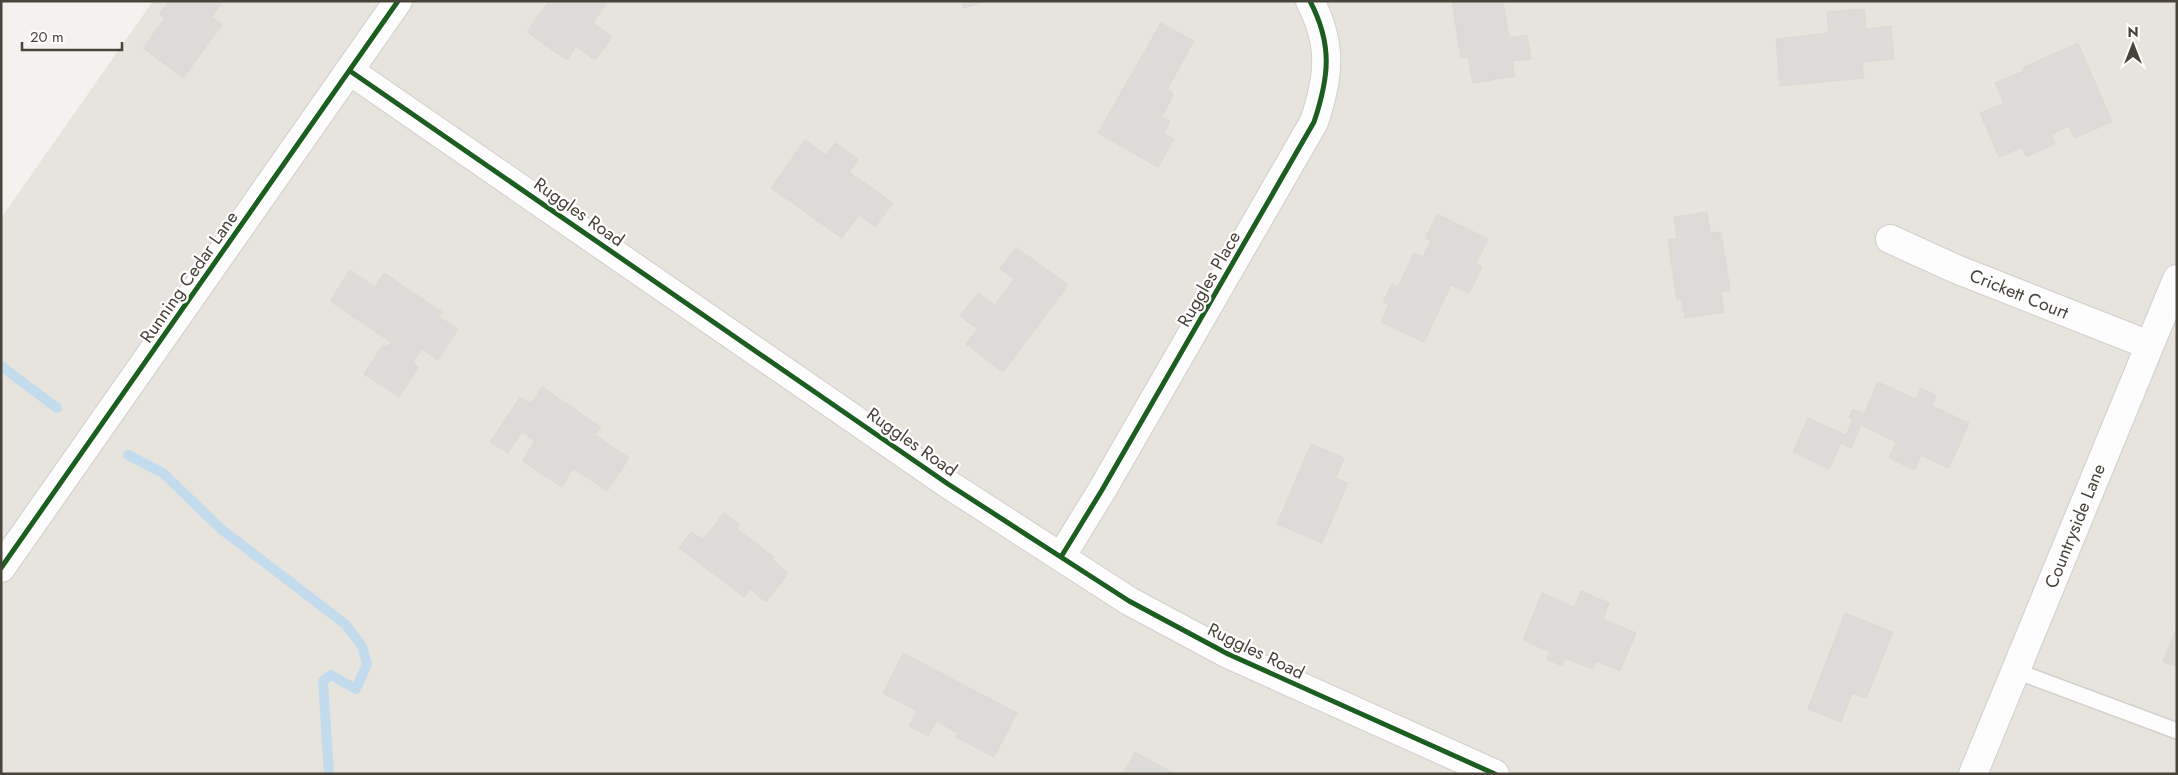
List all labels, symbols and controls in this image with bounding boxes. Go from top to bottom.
scale bar [22,20,122,52]
north arrow [2108,20,2158,70]
text: N [2127,22,2139,42]
text: 20 m [30,26,64,48]
street label: Ruggles Road [529,171,629,253]
street label: Running Cedar Lane [134,206,244,348]
street label: Ruggles Place [1171,226,1247,332]
street label: Crickett Court [1966,262,2073,326]
street label: Ruggles Road [862,401,962,483]
street label: Countryside Lane [2038,460,2112,592]
street label: Ruggles Road [1203,616,1309,686]

